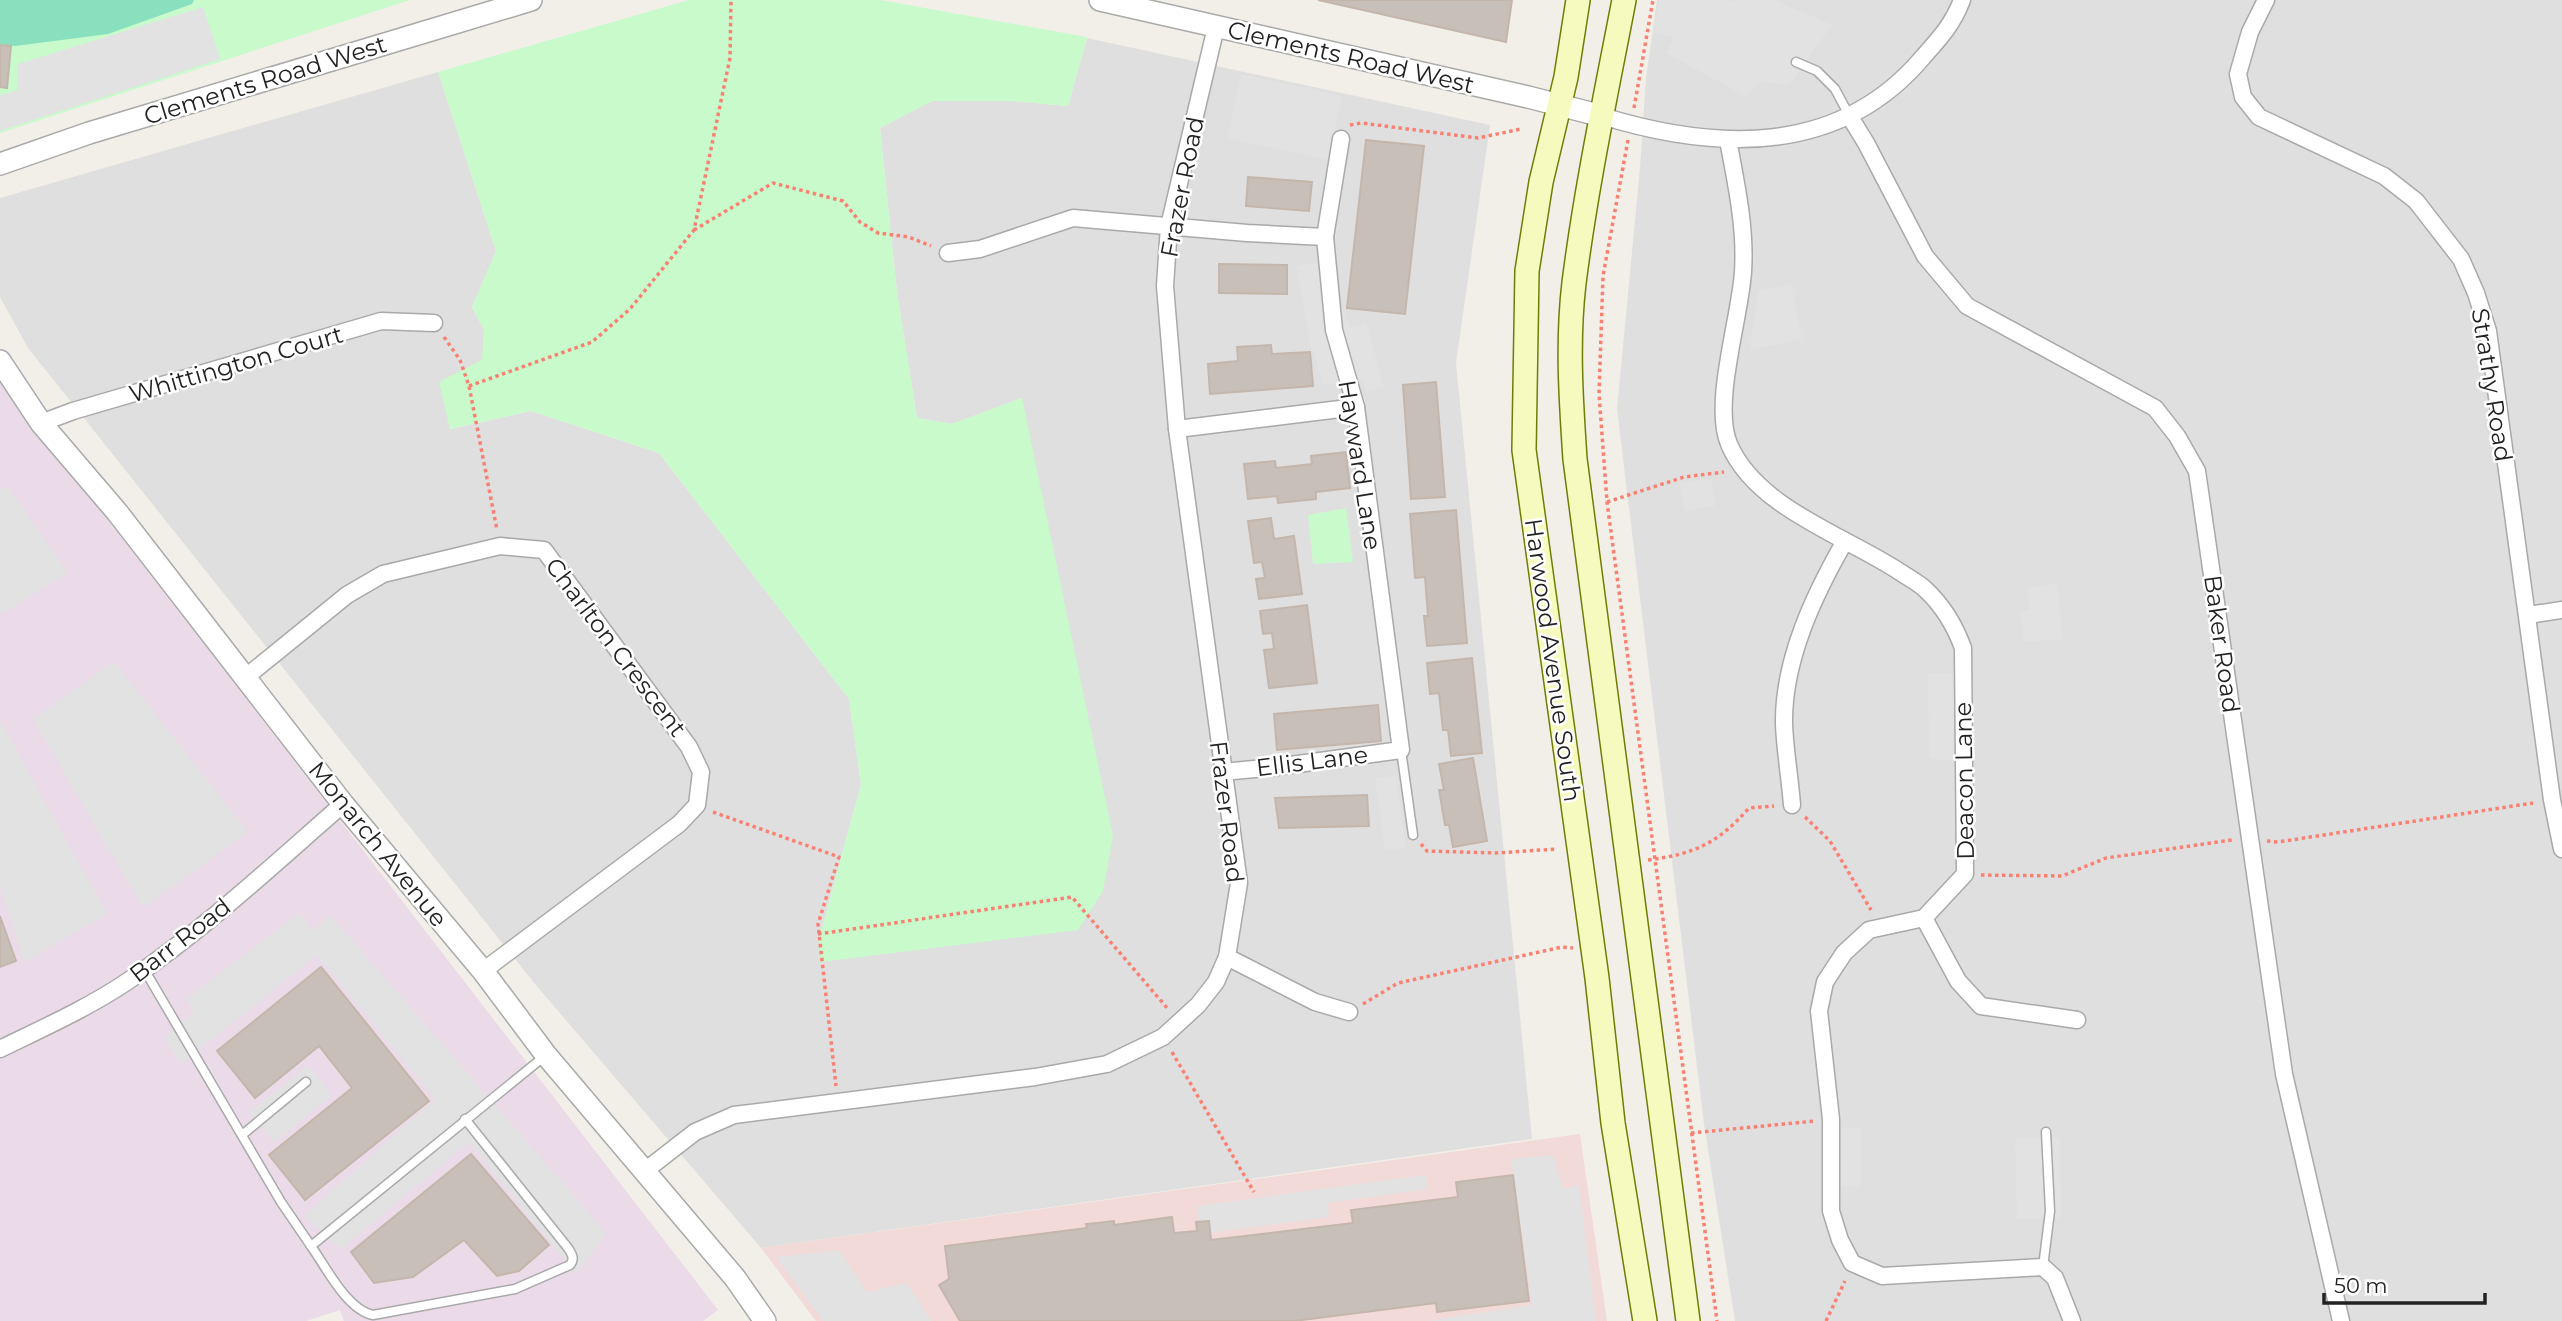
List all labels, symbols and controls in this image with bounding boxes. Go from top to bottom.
street label: Clements Road West [1225,15,1477,100]
street label: Clements Road West [140,29,390,131]
street label: Frazer Road [1154,114,1210,260]
street label: Strathy Road [2466,306,2518,464]
street label: Whittington Court [126,320,347,408]
street label: Hayward Lane [1332,378,1388,552]
street label: Harwood Avenue South [1519,516,1587,804]
street label: Charlton Crescent [539,552,693,742]
street label: Baker Road [2198,573,2246,715]
street label: Deacon Lane [1948,702,1980,860]
street label: Frazer Road [1204,739,1250,885]
street label: Ellis Lane [1254,740,1370,782]
street label: Monarch Avenue [303,756,453,932]
street label: Barr Road [124,892,236,988]
scale bar [2324,1262,2485,1306]
text: 50 m [2334,1273,2388,1298]

